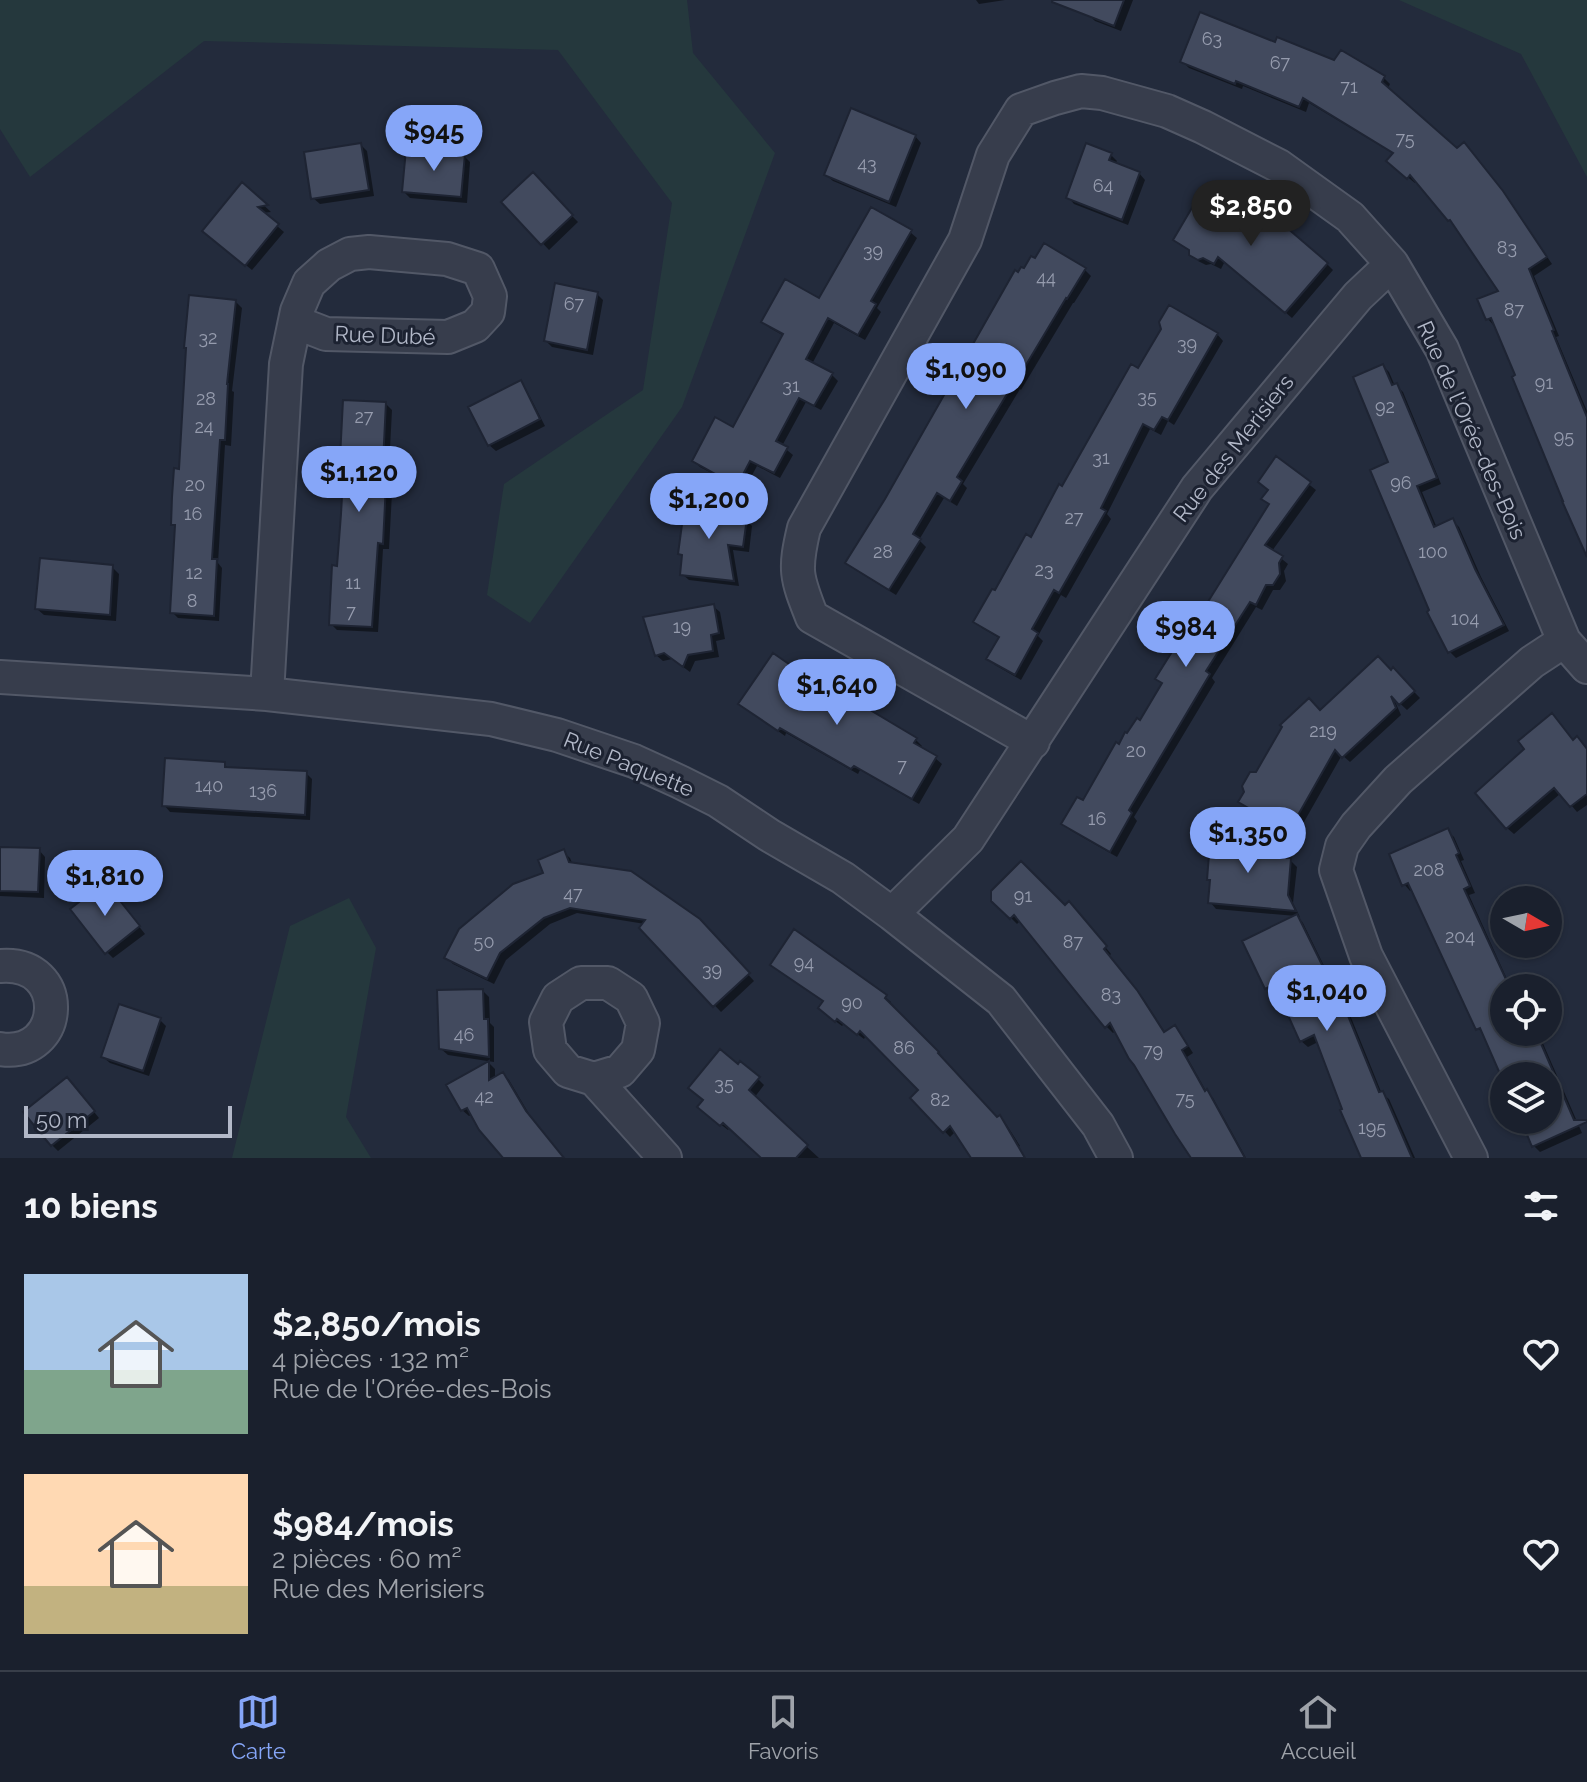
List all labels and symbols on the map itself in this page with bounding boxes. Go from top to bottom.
house number: 63 [1202,28,1222,49]
house number: 67 [1270,52,1291,73]
house number: 71 [1340,76,1358,97]
pin: $945 [387,105,481,173]
house number: 75 [1395,128,1415,149]
house number: 43 [857,153,877,174]
house number: 64 [1093,175,1114,196]
pin: $2,850 [1186,180,1316,248]
house number: 83 [1497,237,1517,258]
house number: 39 [863,240,883,261]
house number: 44 [1036,267,1056,288]
house number: 67 [564,293,585,314]
house number: 87 [1504,299,1525,320]
street label: Rue de l'Orée-des-Bois [1412,317,1532,543]
street label: Rue Dubé [334,320,436,350]
house number: 32 [199,327,218,348]
house number: 39 [1177,333,1197,354]
pin: $1,090 [901,343,1031,411]
street label: Rue des Merisiers [1167,369,1299,527]
house number: 91 [1535,372,1553,393]
house number: 31 [782,375,800,396]
house number: 35 [1137,386,1157,407]
house number: 28 [196,388,216,409]
house number: 92 [1375,396,1395,417]
house number: 27 [354,406,374,427]
house number: 24 [194,416,214,437]
house number: 95 [1554,426,1574,447]
pin: $1,120 [294,446,424,514]
house number: 31 [1092,447,1110,468]
house number: 96 [1390,472,1412,493]
pin: $1,200 [644,473,774,541]
house number: 20 [185,474,205,495]
house number: 16 [184,503,202,524]
house number: 27 [1064,507,1084,528]
house number: 28 [873,541,893,562]
house number: 100 [1418,541,1448,562]
house number: 23 [1035,559,1054,580]
house number: 12 [185,562,203,583]
house number: 11 [345,572,361,593]
house number: 8 [187,590,197,611]
house number: 7 [346,601,356,622]
pin: $984 [1139,601,1233,669]
house number: 104 [1451,608,1479,629]
house number: 19 [673,616,691,637]
pin: $1,640 [772,659,902,727]
house number: 219 [1309,720,1337,741]
street label: Rue Paquette [560,726,698,802]
house number: 20 [1126,740,1146,761]
house number: 7 [897,755,907,776]
house number: 140 [195,775,223,796]
house number: 136 [249,780,277,801]
pin: $1,350 [1183,807,1313,875]
house number: 16 [1088,808,1106,829]
pin: $1,810 [40,850,170,918]
house number: 208 [1413,859,1445,880]
house number: 47 [563,883,583,904]
house number: 91 [1014,885,1032,906]
north arrow [1490,886,1562,958]
house number: 204 [1445,926,1475,947]
house number: 50 [474,931,494,952]
house number: 87 [1063,931,1084,952]
house number: 94 [794,952,814,973]
house number: 39 [702,959,722,980]
pin: $1,040 [1262,965,1392,1033]
house number: 83 [1101,984,1121,1005]
house number: 90 [841,992,863,1013]
house number: 46 [454,1024,474,1045]
house number: 86 [893,1037,915,1058]
house number: 79 [1143,1040,1163,1061]
house number: 35 [714,1073,734,1094]
house number: 42 [474,1086,494,1107]
house number: 75 [1175,1088,1195,1109]
house number: 82 [930,1089,950,1110]
scale bar [24,1102,232,1138]
house number: 195 [1358,1117,1386,1138]

